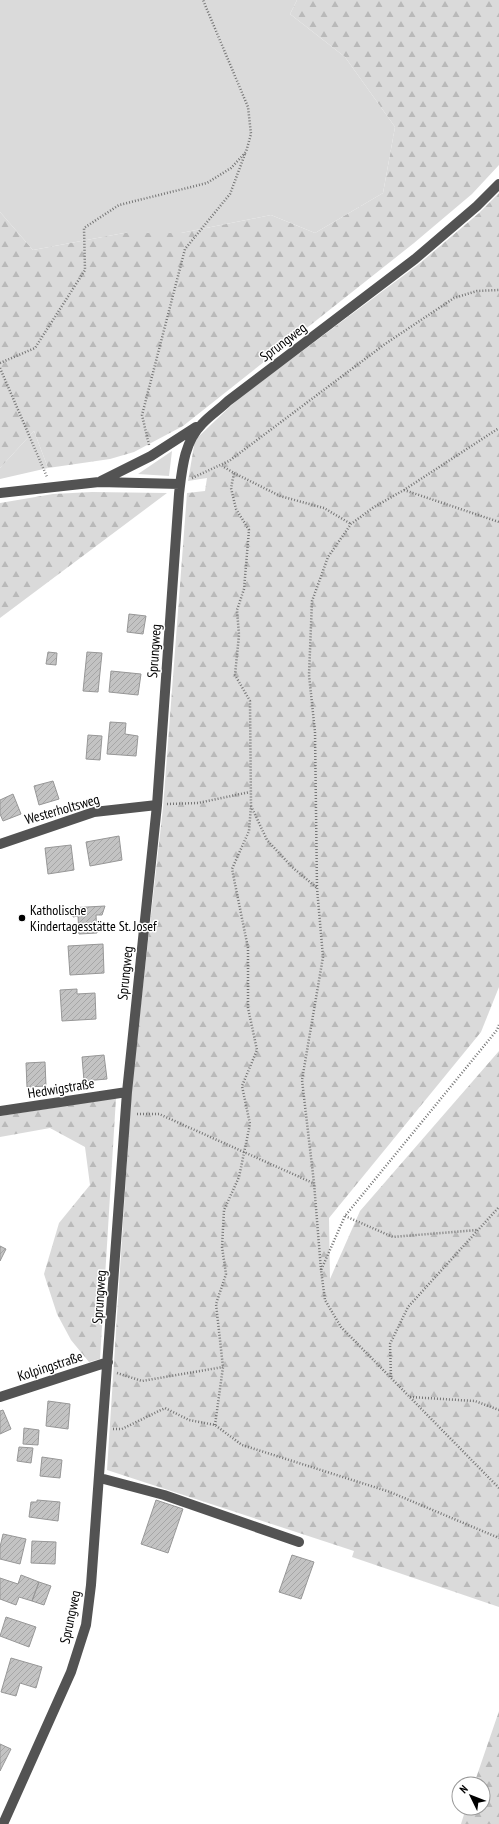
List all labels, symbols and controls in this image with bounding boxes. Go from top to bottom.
street label: Sprungweg [256,319,310,365]
street label: Sprungweg [143,623,165,679]
street label: Westerholtsweg [23,790,101,828]
place label: Katholische Kindertagesstätte St. Josef [30,901,157,935]
marker: Katholische Kindertagesstätte St. Josef [17,913,27,923]
street label: Sprungweg [113,945,137,1001]
street label: Hedwigstraße [26,1074,96,1102]
street label: Sprungweg [88,1269,110,1325]
street label: Kolpingstraße [15,1347,85,1385]
street label: Sprungweg [56,1589,84,1645]
north arrow [451,1776,491,1816]
text: N [457,1782,471,1796]

